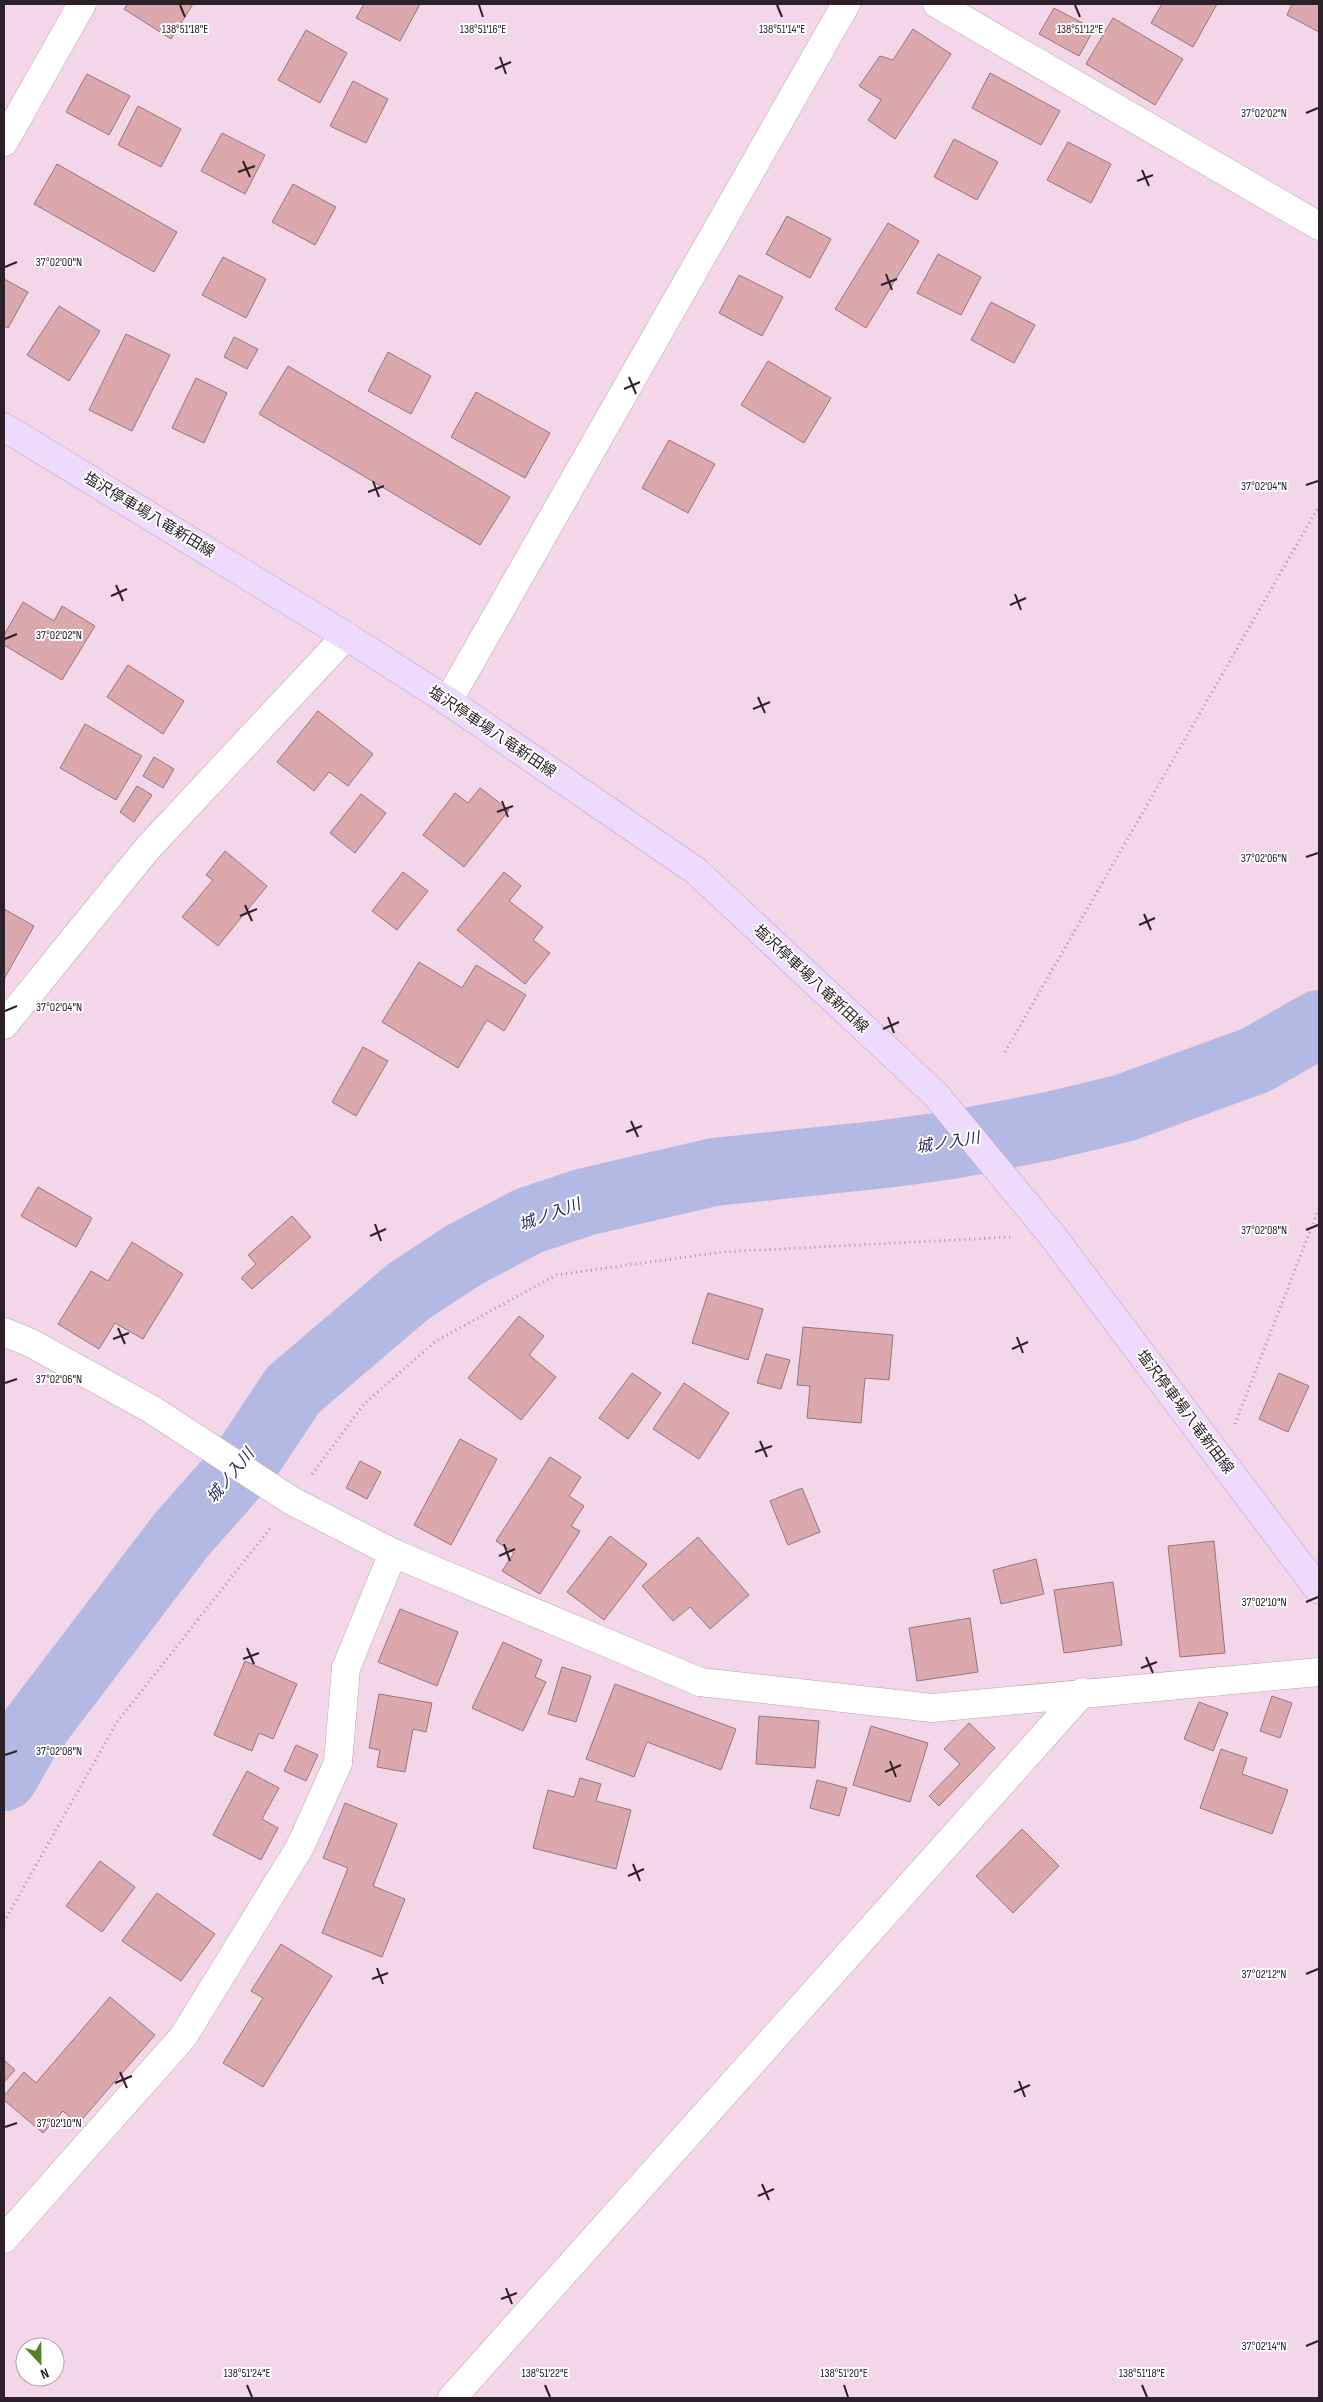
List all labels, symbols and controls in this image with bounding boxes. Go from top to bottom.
text: 138°51'18"E [162,22,208,37]
text: 138°51'16"E [460,22,506,37]
text: 138°51'14"E [759,22,805,37]
text: 138°51'12"E [1057,22,1103,37]
text: 37°02'02"N [1241,106,1287,121]
text: 37°02'00"N [36,255,82,270]
street label: 塩沢停車場八竜新田線 [80,468,218,562]
text: 37°02'04"N [1241,479,1287,494]
text: 37°02'02"N [36,628,82,643]
street label: 塩沢停車場八竜新田線 [425,682,559,782]
text: 37°02'06"N [1241,851,1287,866]
street label: 塩沢停車場八竜新田線 [750,921,872,1037]
text: 37°02'04"N [36,1000,82,1015]
water label: 城ノ入川 [915,1128,983,1157]
water label: 城ノ入川 [517,1194,585,1235]
text: 37°02'08"N [1241,1223,1287,1238]
street label: 塩沢停車場八竜新田線 [1132,1346,1238,1478]
text: 37°02'06"N [36,1372,82,1387]
water label: 城ノ入川 [203,1444,260,1507]
text: 37°02'10"N [1241,1595,1287,1610]
text: 37°02'08"N [36,1744,82,1759]
text: 37°02'12"N [1242,1967,1286,1982]
text: 37°02'10"N [36,2116,82,2131]
north arrow [15,2337,65,2387]
text: 37°02'14"N [1242,2339,1286,2354]
text: N [38,2364,51,2383]
text: 138°51'24"E [224,2366,270,2381]
text: 138°51'22"E [522,2366,568,2381]
text: 138°51'20"E [820,2366,868,2381]
text: 138°51'18"E [1119,2366,1165,2381]

